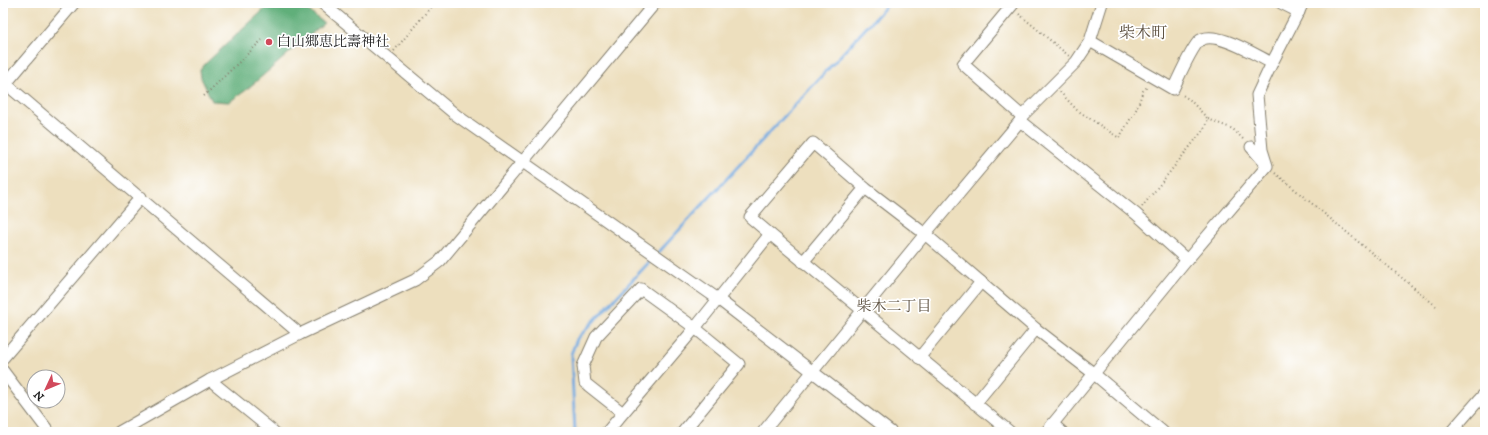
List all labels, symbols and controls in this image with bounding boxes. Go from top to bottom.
district label: 柴木町 [1119,23,1167,43]
place label: 白山郷恵比壽神社 [277,33,389,51]
marker: 白山郷恵比壽神社 [264,37,274,47]
district label: 柴木二丁目 [856,297,932,316]
north arrow [26,369,66,409]
text: N [31,387,48,403]

